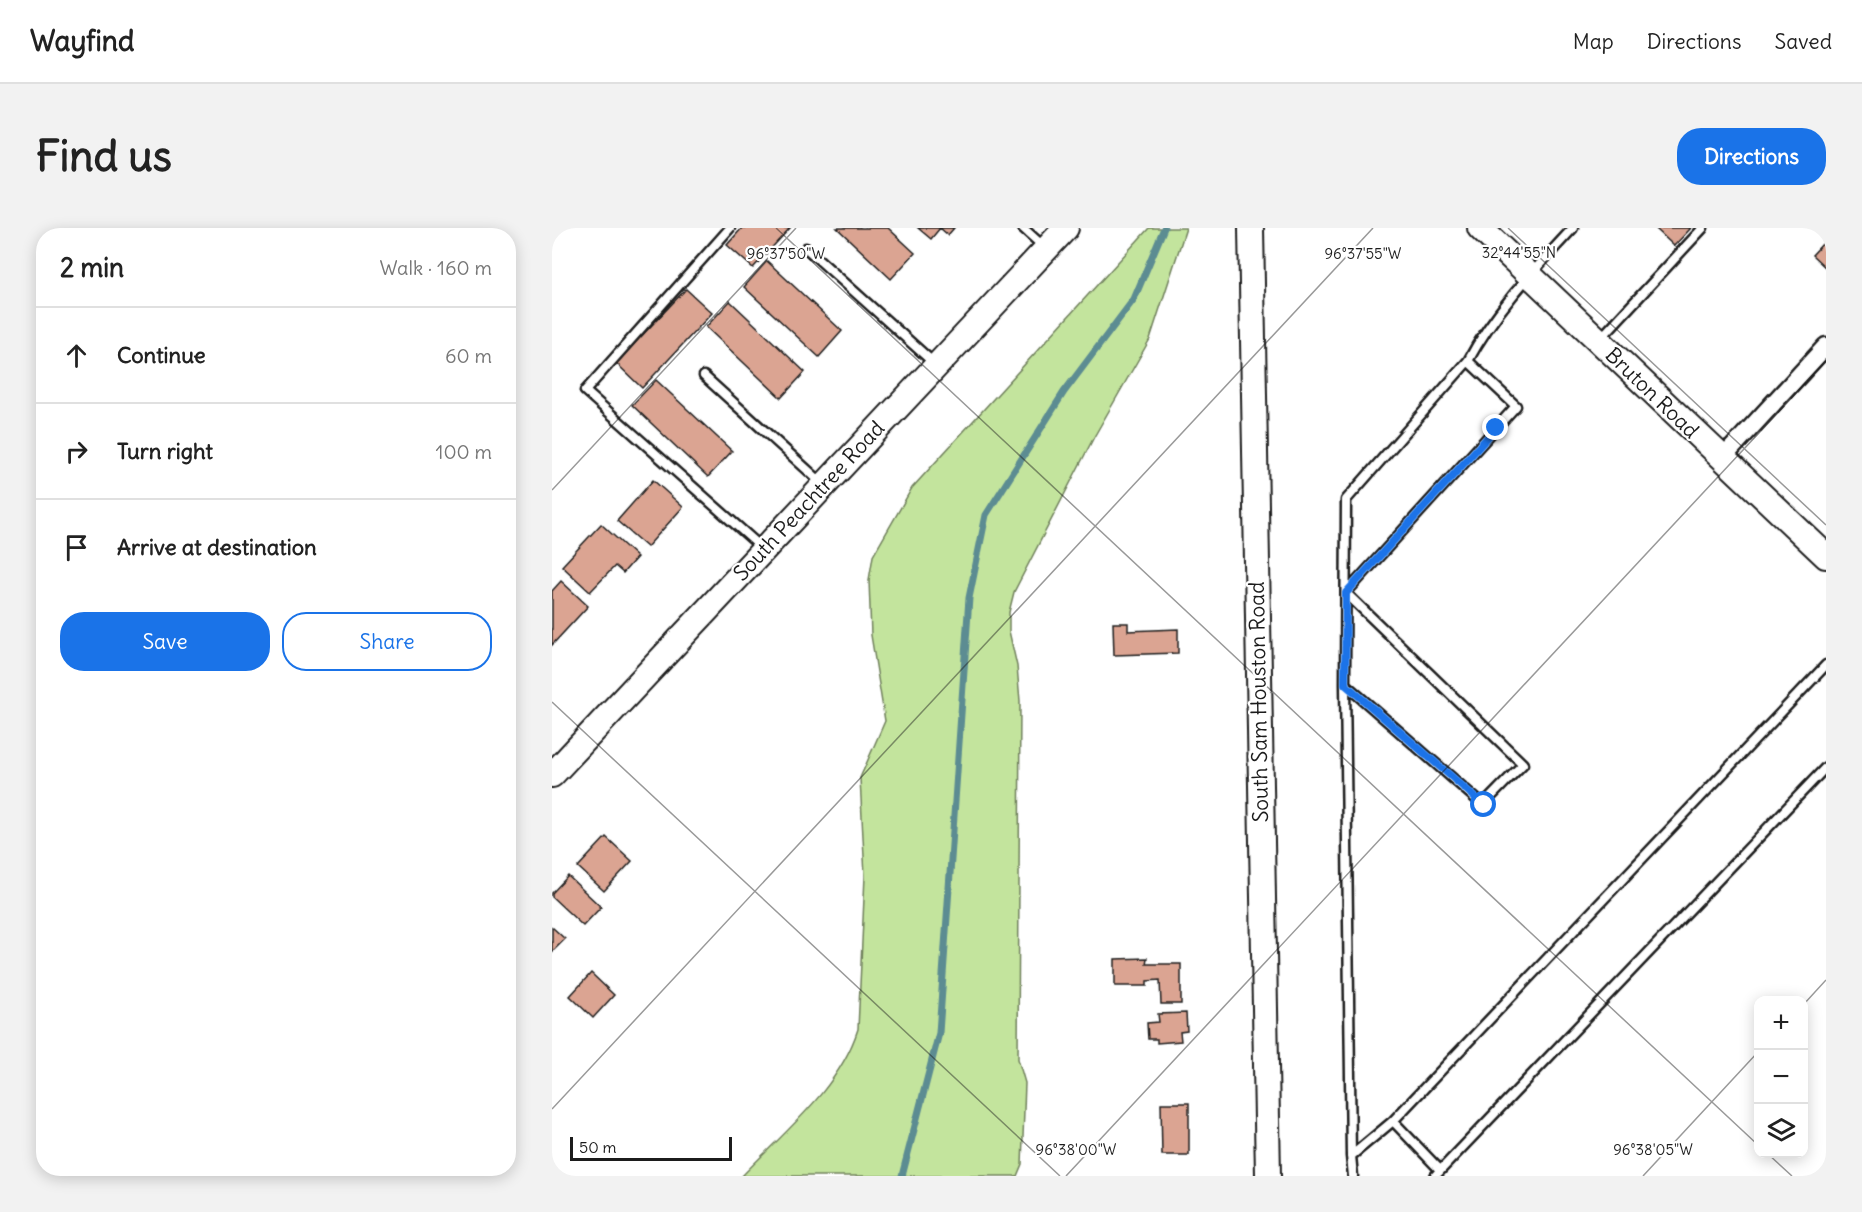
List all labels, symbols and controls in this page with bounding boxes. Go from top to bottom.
text: Wayfind [30,23,134,59]
text: Map [1573,28,1614,55]
text: Directions [1647,28,1741,55]
text: Saved [1774,28,1832,55]
button: Directions [1677,128,1826,185]
text: Find us [36,130,172,182]
text: 32°44'55"N [1482,243,1556,262]
text: 96°37'50"W [747,244,825,263]
text: 96°37'55"W [1324,244,1402,263]
text: 2 min [60,251,124,284]
text: Walk · 160 m [379,255,492,280]
icon: ahead [60,339,93,372]
text: Continue [117,341,206,369]
street label: Bruton Road [1600,341,1705,444]
text: 60 m [445,343,492,368]
route end [1482,414,1508,440]
street label: South Peachtree Road [727,415,890,586]
icon: right [60,435,93,468]
text: Turn right [117,437,213,465]
text: 100 m [435,439,492,464]
icon: arrive [60,531,93,564]
text: Arrive at destination [117,533,317,561]
street label: South Sam Houston Road [1243,581,1274,823]
button: Save [60,612,270,671]
button: Share [282,612,492,671]
route start [1470,791,1496,817]
map controls [1754,996,1808,1158]
button: + [1754,996,1808,1050]
button: − [1754,1050,1808,1104]
button: layers [1754,1104,1808,1158]
scale bar [570,1134,732,1162]
text: 50 m [579,1137,617,1157]
text: 96°38'00"W [1036,1140,1117,1159]
text: 96°38'05"W [1613,1140,1693,1159]

